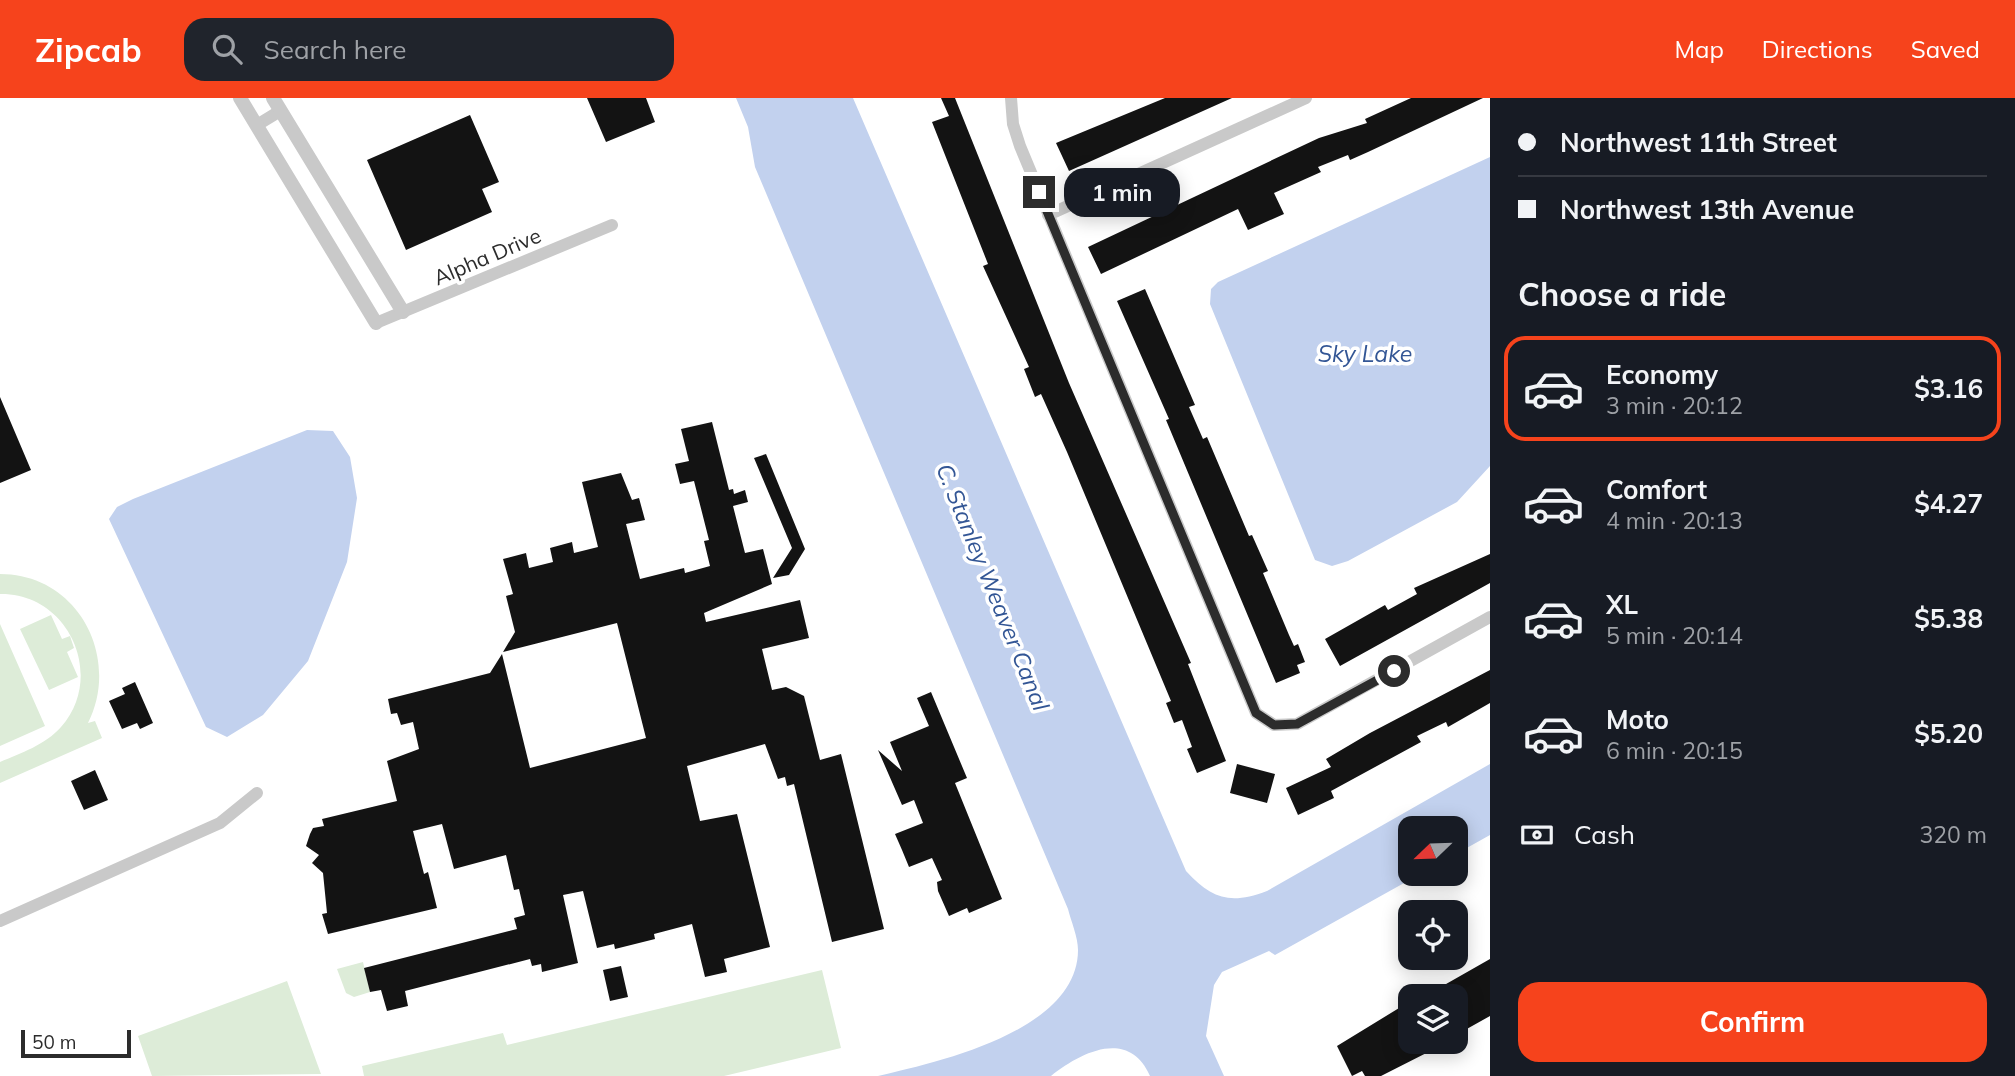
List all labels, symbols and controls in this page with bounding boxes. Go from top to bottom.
search box [184,18,674,81]
text: Zipcab [35,29,142,70]
icon: search [208,30,246,68]
text: Search here [264,33,407,66]
text: Map [1674,34,1724,64]
text: Directions [1762,34,1873,64]
text: Saved [1911,34,1980,64]
text: Northwest 11th Street [1560,126,1837,159]
callout: 1 min [1064,168,1179,217]
route end [1023,176,1055,208]
text: 1 min [1092,178,1152,207]
text: Northwest 13th Avenue [1560,193,1854,226]
street label: Alpha Drive [429,222,545,290]
text: Choose a ride [1518,274,1726,314]
water label: Sky Lake [1318,339,1412,368]
icon: car [1522,357,1585,420]
text: Economy [1606,358,1718,391]
text: $3.16 [1914,372,1983,405]
text: 3 min · 20:12 [1606,391,1743,420]
water label: C. Stanley Weaver Canal [930,459,1056,715]
icon: car [1522,472,1585,535]
text: Comfort [1606,473,1707,506]
text: $4.27 [1914,487,1983,520]
text: 4 min · 20:13 [1606,506,1743,535]
icon: car [1522,587,1585,650]
text: XL [1606,588,1638,621]
text: $5.38 [1914,602,1983,635]
text: 5 min · 20:14 [1606,621,1743,650]
route start [1378,655,1410,687]
icon: car [1522,702,1585,765]
text: Moto [1606,703,1669,736]
text: $5.20 [1914,717,1983,750]
text: 6 min · 20:15 [1606,736,1743,765]
north arrow [1398,816,1468,886]
map controls [1398,816,1468,1054]
icon: cash [1518,816,1556,854]
text: Cash [1574,818,1635,851]
text: 320 m [1919,820,1987,849]
button: locate [1398,900,1468,970]
button: Confirm [1518,982,1987,1062]
button: layers [1398,984,1468,1054]
scale bar [21,1027,131,1059]
text: 50 m [32,1030,76,1054]

